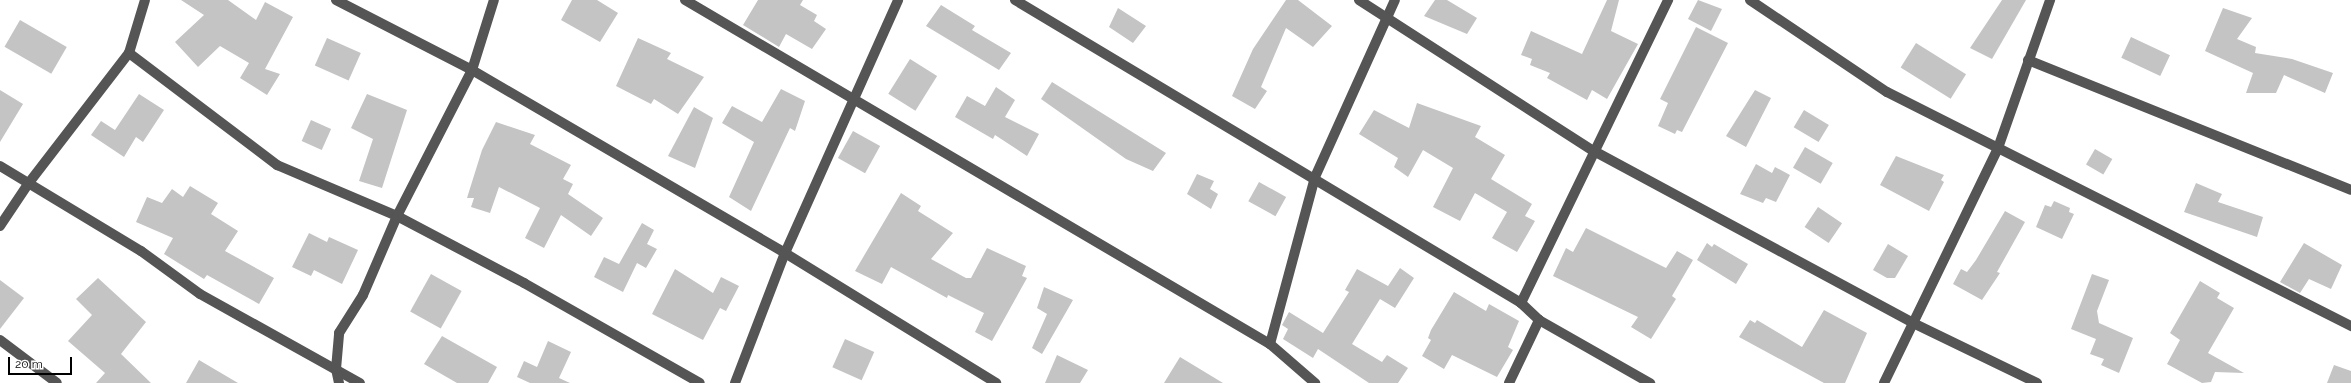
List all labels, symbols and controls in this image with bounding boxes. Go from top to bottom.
scale bar [10,349,74,375]
text: 20 m [15,357,43,371]

